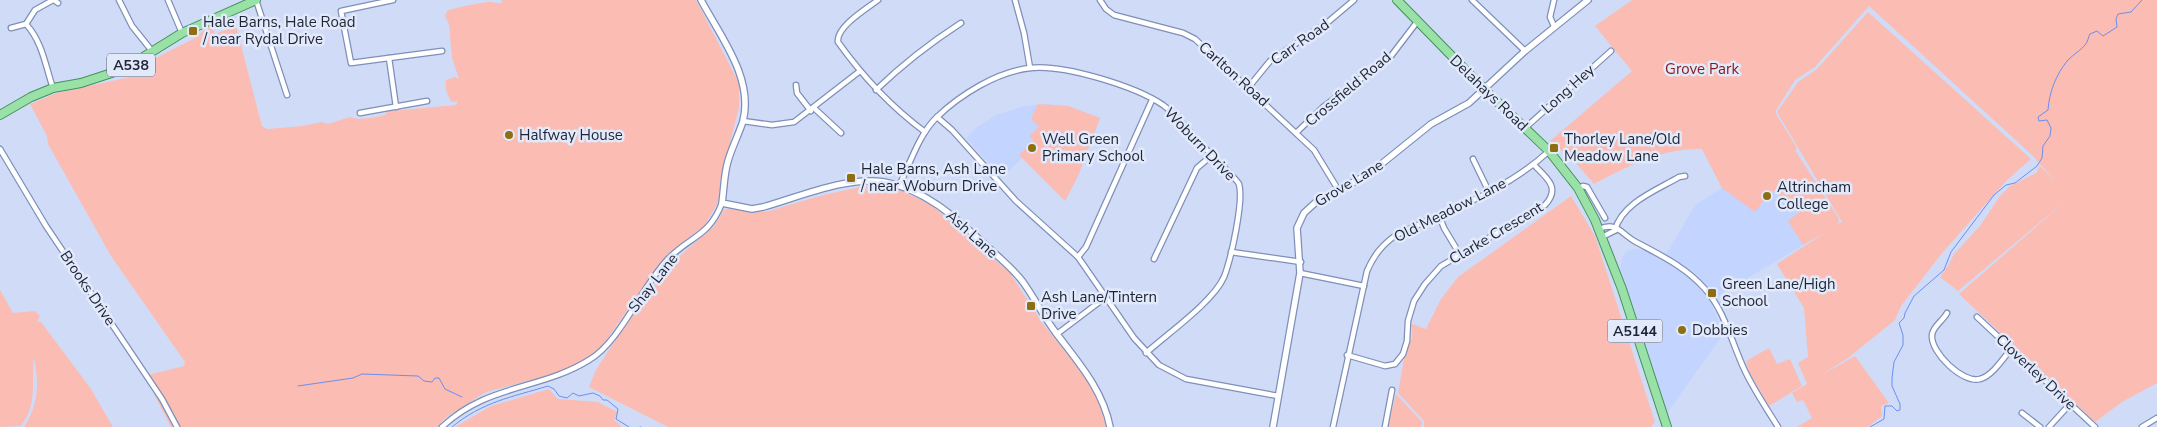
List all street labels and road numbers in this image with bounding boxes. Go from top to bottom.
street label: Carr Road [1267,15,1333,69]
street label: Carlton Road [1195,37,1273,111]
street label: Crossfield Road [1301,47,1395,131]
street label: Delahays Road [1446,51,1532,135]
road number: A538 [107,54,155,76]
street label: Long Hey [1537,60,1599,118]
street label: Woburn Drive [1160,103,1240,185]
street label: Grove Lane [1311,155,1387,211]
street label: Old Meadow Lane [1391,173,1509,247]
street label: Clarke Crescent [1445,197,1547,269]
street label: Ash Lane [942,205,1002,263]
street label: Brooks Drive [56,247,120,329]
street label: Shay Lane [624,249,682,317]
road number: A5144 [1608,320,1662,342]
street label: Cloverley Drive [1991,330,2081,414]

